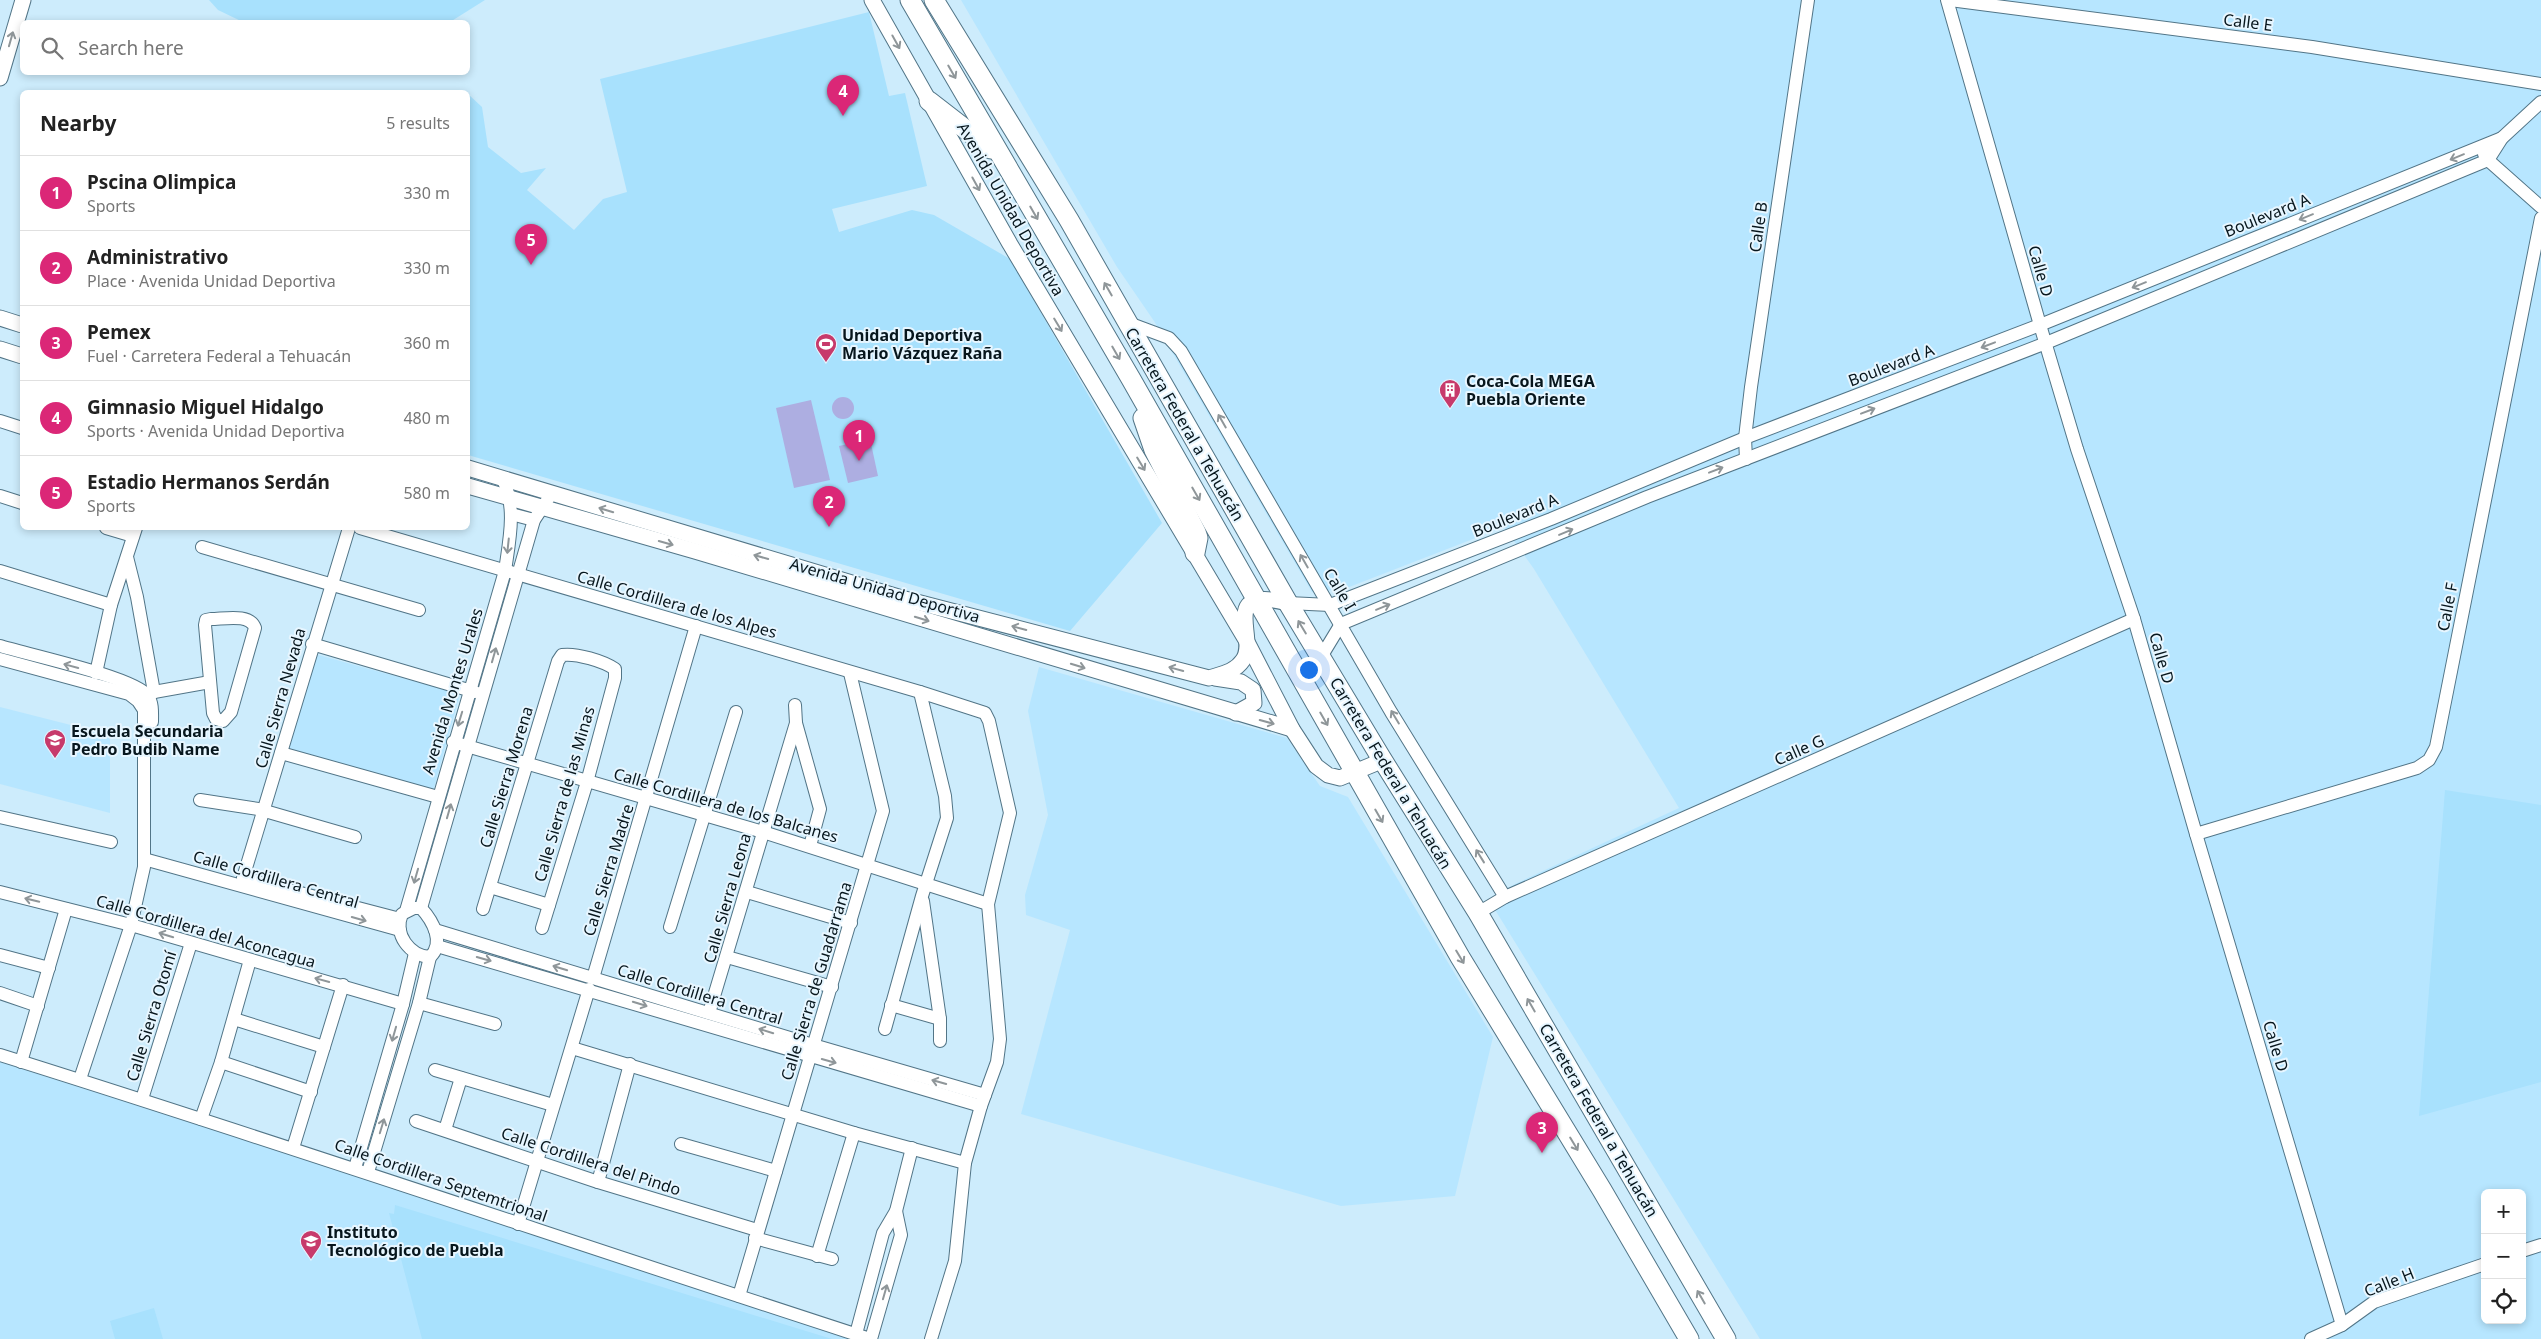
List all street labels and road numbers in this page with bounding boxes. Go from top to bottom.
street label: Calle E [2222,8,2274,36]
street label: Avenida Unidad Deportiva [952,118,1070,300]
street label: Boulevard A [2221,188,2314,242]
street label: Calle B [1744,200,1772,254]
street label: Calle D [2023,243,2059,299]
street label: Carretera Federal a Tehuacán [1120,323,1250,525]
street label: Boulevard A [1845,338,1938,391]
street label: Boulevard A [1469,488,1562,542]
street label: Avenida Unidad Deportiva [787,552,983,628]
street label: Calle I [1319,564,1361,614]
street label: Calle Cordillera de los Alpes [575,565,779,643]
street label: Calle F [2432,581,2462,633]
street label: Avenida Montes Urales [416,605,488,777]
street label: Calle Sierra Nevada [249,625,311,771]
street label: Calle D [2144,630,2180,686]
street label: Carretera Federal a Tehuacán [1325,673,1457,873]
street label: Calle Sierra Morena [474,704,538,850]
street label: Calle Sierra de las Minas [528,704,600,884]
street label: Calle G [1771,729,1827,771]
street label: Calle Cordillera de los Balcanes [611,762,841,848]
street label: Calle Sierra Madre [577,801,639,939]
street label: Calle Sierra Leona [698,830,756,966]
street label: Calle Cordillera Central [191,845,361,913]
street label: Calle Sierra de Guadarrama [775,879,857,1083]
street label: Calle Cordillera del Aconcagua [94,889,318,973]
street label: Calle Sierra Otomí [121,947,182,1084]
street label: Calle Cordillera Central [615,958,785,1030]
street label: Calle D [2258,1018,2294,1074]
street label: Carretera Federal a Tehuacán [1534,1019,1664,1221]
street label: Calle Cordillera del Pindo [498,1122,684,1200]
street label: Calle Cordillera Septemtrional [332,1133,550,1227]
street label: Calle H [2361,1262,2417,1302]

